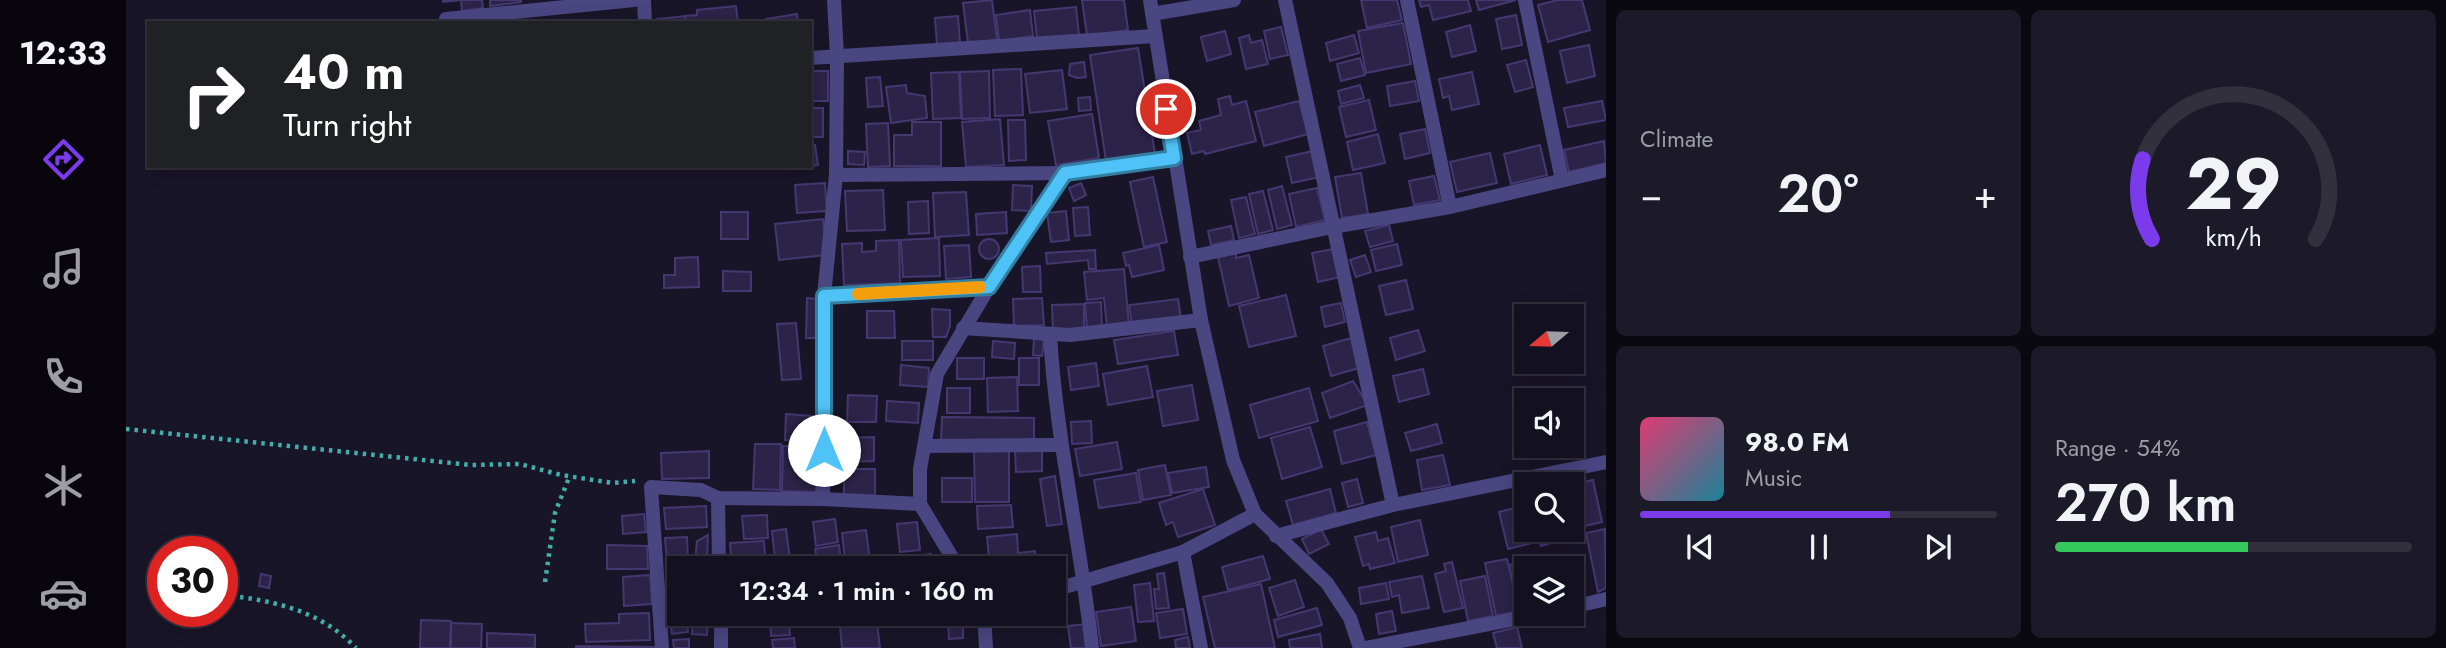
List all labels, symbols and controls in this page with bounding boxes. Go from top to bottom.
text: 12:33 [19,30,107,76]
text: 40 m [283,37,405,107]
icon: right [168,49,259,140]
pin [1136,79,1196,139]
icon: arrive [1147,90,1185,128]
text: Turn right [283,102,412,148]
text: Climate [1640,122,1713,156]
text: 29 [2185,131,2282,236]
icon: directions [39,135,88,184]
text: 20° [1777,156,1859,232]
text: − [1640,167,1662,222]
text: + [1974,167,1997,222]
text: km/h [2205,219,2262,255]
icon: music [39,244,88,293]
north arrow [1514,304,1584,374]
map controls [1514,304,1584,626]
icon: phone [39,352,88,401]
button: sound [1514,388,1584,458]
position arrow [787,413,861,487]
text: 98.0 FM [1745,423,1849,461]
text: Range · 54% [2055,431,2180,465]
icon: climate [39,461,88,510]
text: Music [1745,461,1802,495]
text: 270 km [2055,465,2237,541]
button: search [1514,472,1584,542]
icon: previous [1681,528,1719,566]
icon: pause [1800,528,1838,566]
icon: next [1919,528,1957,566]
speed limit sign: 30 [147,536,238,627]
button: layers [1514,556,1584,626]
icon: car [39,569,88,618]
text: 12:34 · 1 min · 160 m [739,572,994,610]

